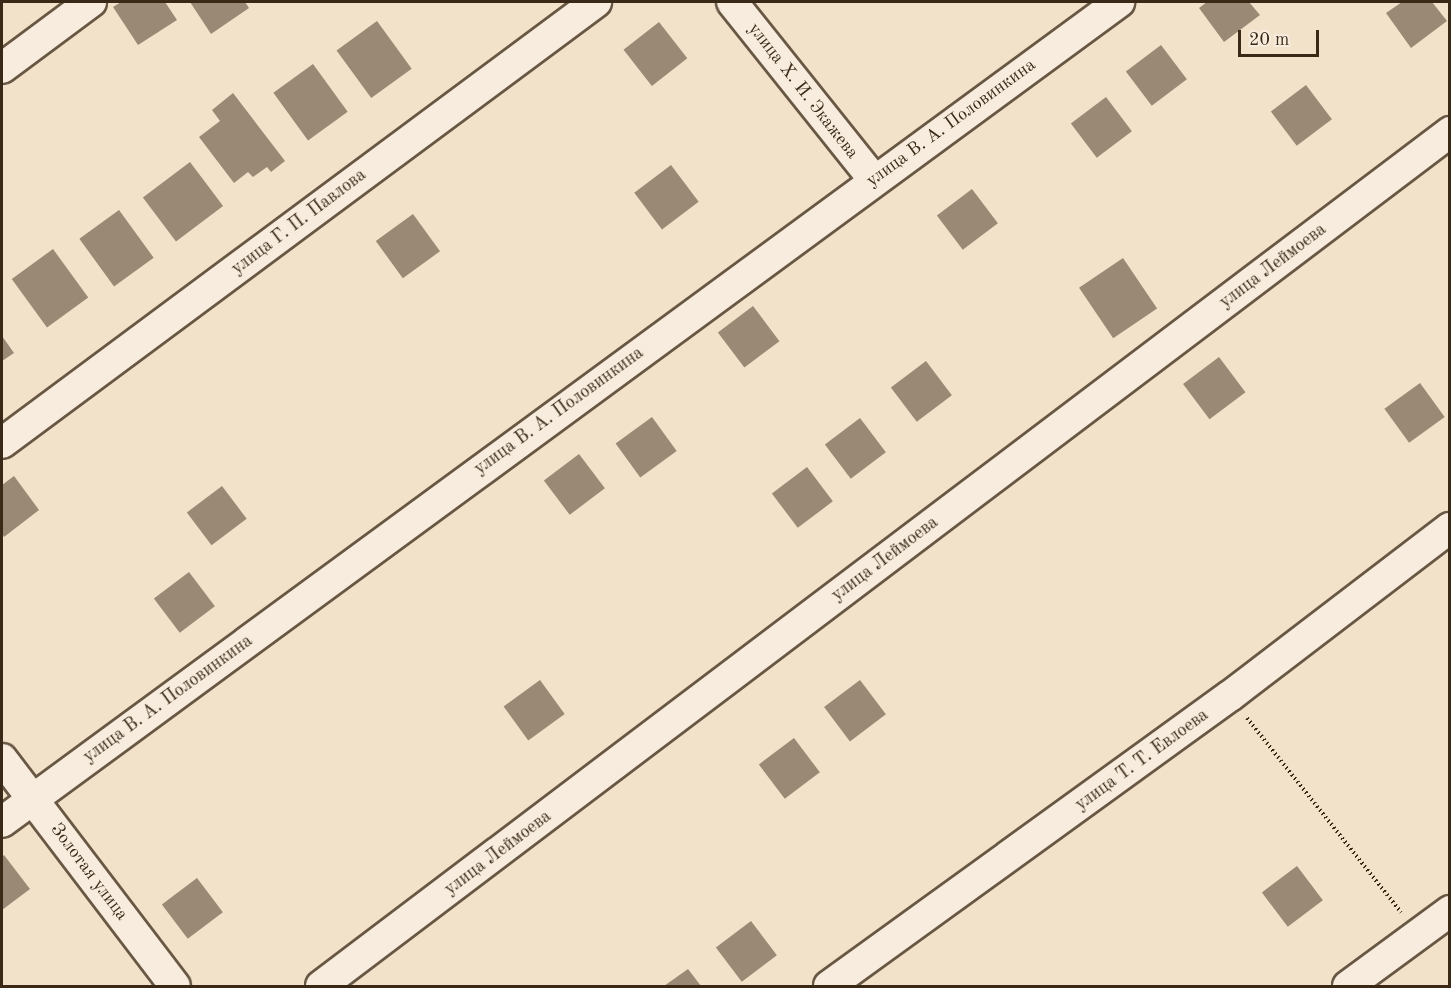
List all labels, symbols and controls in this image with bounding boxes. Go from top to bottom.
scale bar [1241,18,1322,56]
street label: улица Х. И. Экажева [743,19,863,163]
text: 20 m [1249,31,1289,49]
street label: улица В. А. Половинкина [862,54,1040,192]
street label: улица Г. П. Павлова [227,164,371,280]
street label: улица Леймоева [1215,219,1331,313]
street label: улица В. А. Половинкина [470,342,648,480]
street label: улица Леймоева [827,512,943,606]
street label: улица В. А. Половинкина [79,630,257,768]
street label: улица Т. Т. Евлоева [1071,704,1213,816]
street label: улица Леймоева [440,806,556,900]
street label: Золотая улица [45,819,133,925]

